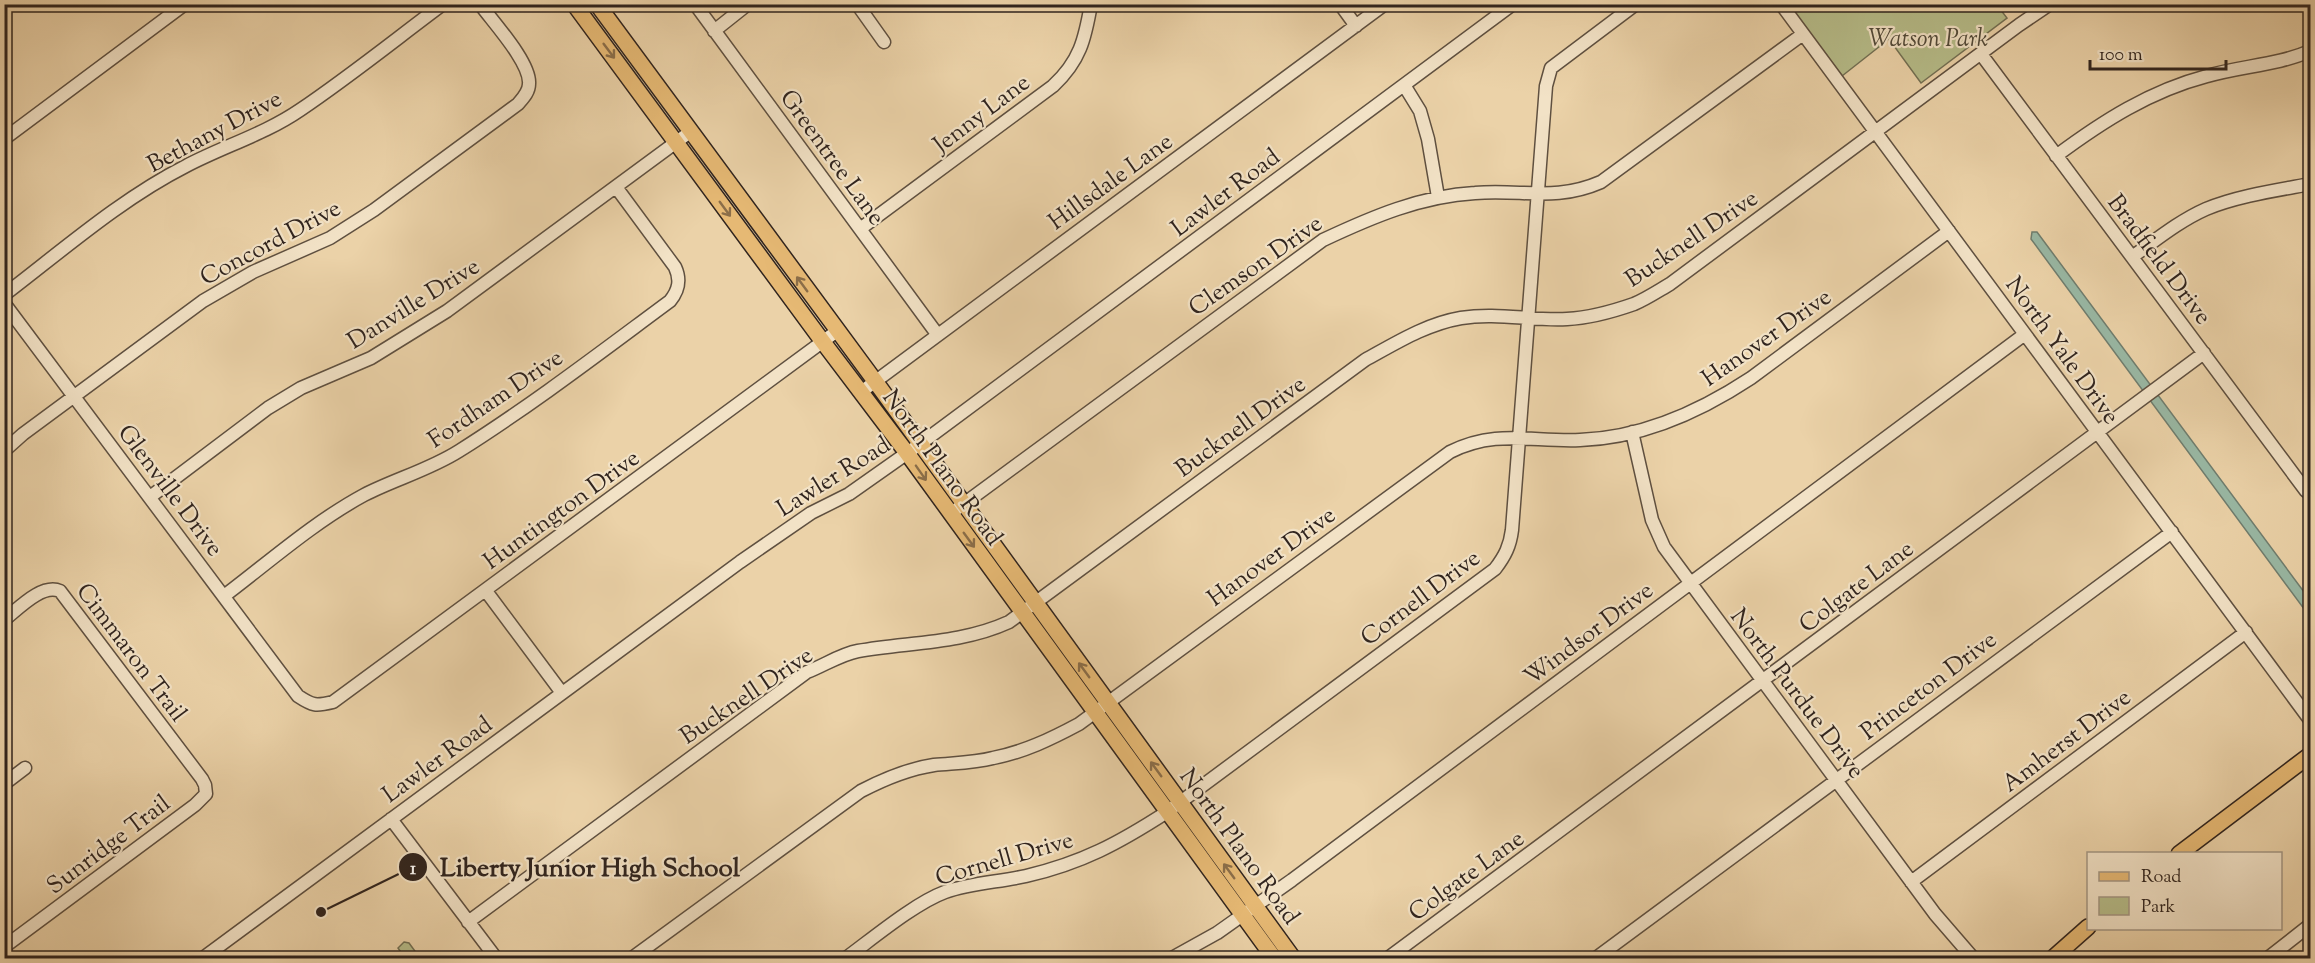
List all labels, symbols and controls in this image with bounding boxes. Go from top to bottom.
park label: Watson Park [1868,23,1988,57]
scale bar [2090,33,2226,71]
one-way arrow [603,43,615,59]
text: 100 m [2099,43,2143,69]
street label: Jenny Lane [925,67,1038,164]
street label: Bethany Drive [142,83,288,182]
street label: Greentree Lane [771,83,892,233]
street label: Hillsdale Lane [1042,126,1180,239]
street label: Lawler Road [1165,141,1288,246]
street label: Bucknell Drive [1619,183,1765,297]
street label: Bradfield Drive [2098,188,2219,332]
street label: Concord Drive [194,192,347,295]
one-way arrow [719,200,731,216]
street label: Clemson Drive [1182,208,1330,325]
street label: Danville Drive [341,251,487,359]
street label: North Yale Drive [1996,270,2127,432]
one-way arrow [796,277,809,293]
street label: Hanover Drive [1695,281,1839,396]
street label: Fordham Drive [422,342,570,458]
street label: Bucknell Drive [1169,369,1313,487]
street label: North Plano Road [873,383,1010,554]
street label: Glenville Drive [108,418,230,564]
street label: Lawler Road [770,429,898,526]
street label: Huntington Drive [477,442,647,579]
one-way arrow [915,464,927,480]
street label: Hanover Drive [1201,499,1343,616]
one-way arrow [963,531,975,547]
street label: Colgate Lane [1793,533,1922,642]
street label: Cornell Drive [1354,542,1488,655]
street label: Windsor Drive [1517,575,1661,695]
street label: Cimmaron Trail [67,577,194,730]
street label: North Purdue Drive [1721,602,1872,787]
street label: Princeton Drive [1854,624,2005,749]
street label: Bucknell Drive [674,640,820,754]
one-way arrow [1078,662,1090,678]
street label: Amherst Drive [1996,682,2139,801]
street label: Lawler Road [376,709,501,812]
one-way arrow [1149,761,1162,777]
street label: North Plano Road [1170,762,1307,933]
street label: Sunridge Trail [40,788,179,904]
street label: Colgate Lane [1402,823,1532,930]
street label: Cornell Drive [932,824,1078,896]
callout: Liberty Junior High School [398,845,752,889]
text: Liberty Junior High School [440,851,741,888]
legend [2087,852,2282,930]
text: 1 [410,857,417,883]
one-way arrow [1223,863,1236,879]
text: Road [2141,865,2181,891]
text: Park [2141,895,2176,921]

